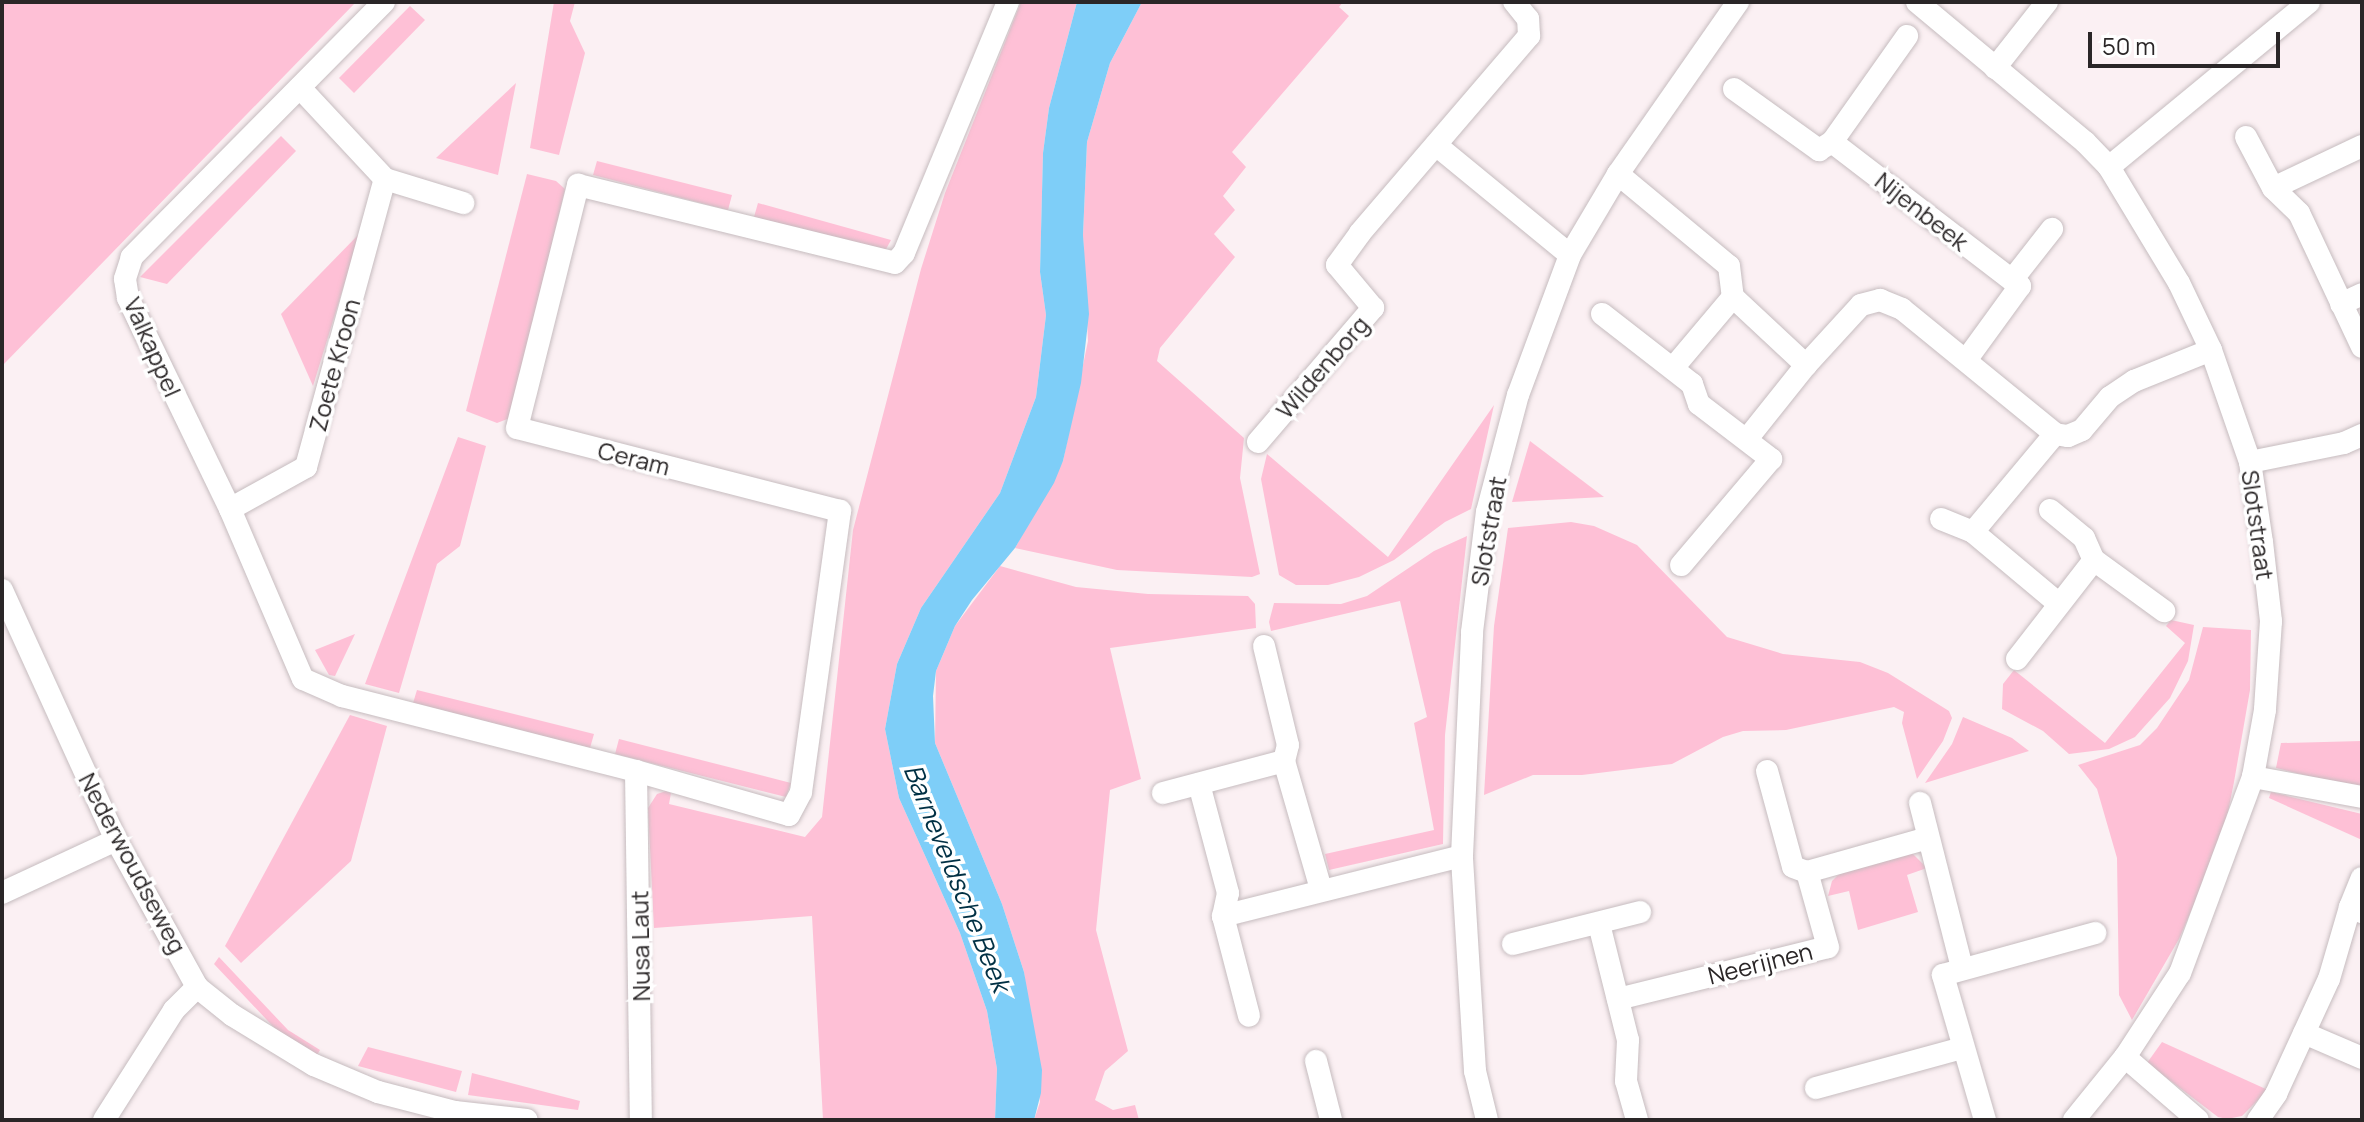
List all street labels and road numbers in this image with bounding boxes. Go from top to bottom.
street label: Nijenbeek [1870,166,1974,256]
street label: Valkappel [118,293,188,401]
street label: Zoete Kroon [302,295,366,435]
street label: Wildenborg [1270,310,1374,424]
street label: Ceram [595,435,673,481]
street label: Slotstraat [2236,468,2280,582]
street label: Slotstraat [1464,474,1512,588]
street label: Nederwoudseweg [73,768,193,958]
street label: Nusa Laut [625,890,655,1002]
street label: Neerijnen [1705,936,1815,990]

